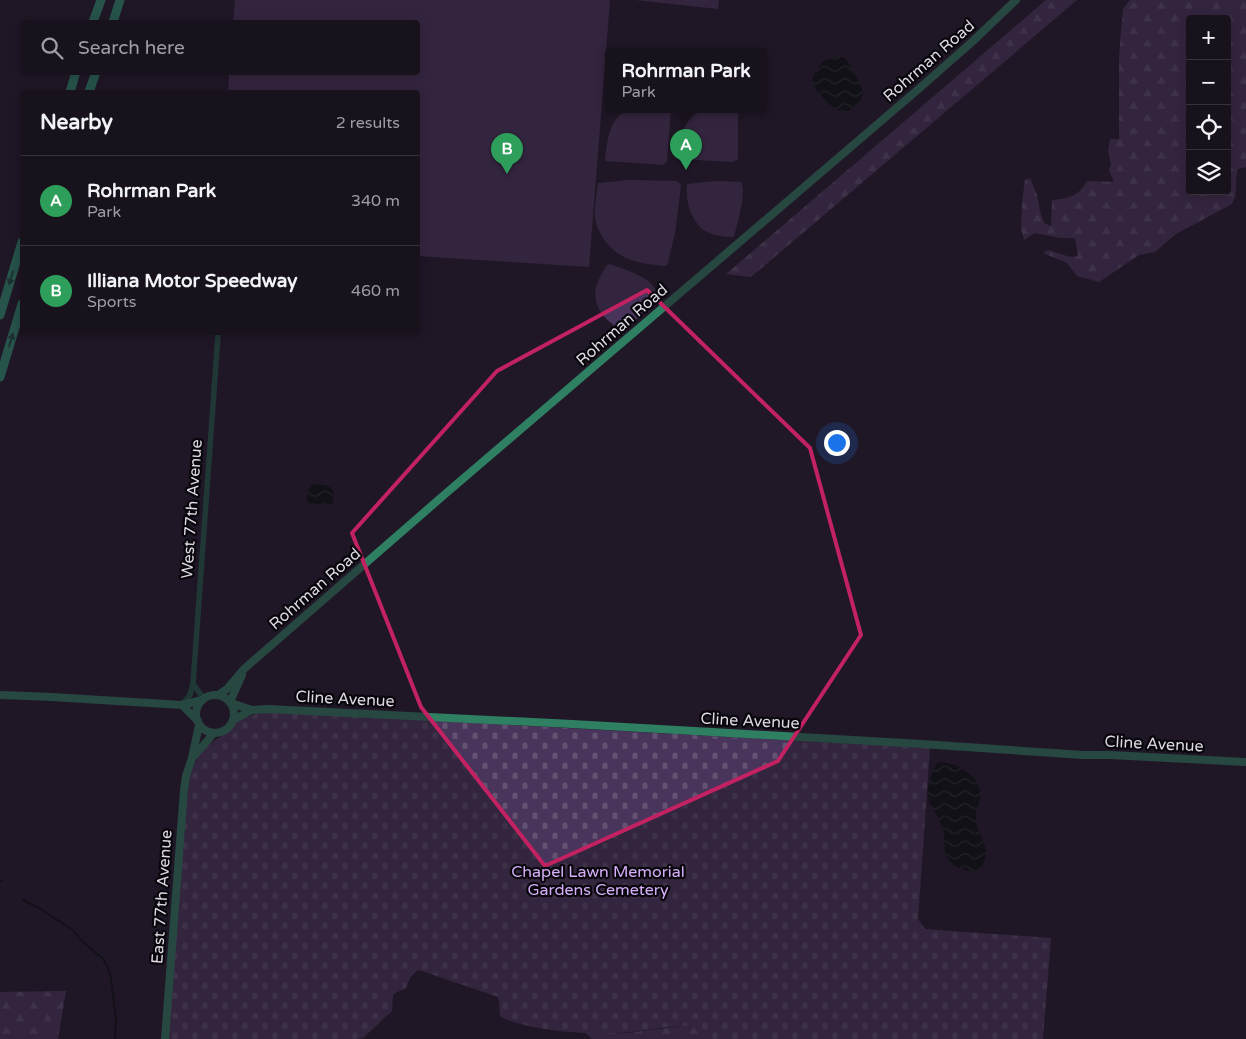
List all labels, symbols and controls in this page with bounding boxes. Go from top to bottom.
map controls [1186,15,1231,195]
button: + [1186,15,1231,60]
street label: Rohrman Road [879,16,979,106]
search box [20,20,420,75]
icon: search [38,34,66,62]
text: Search here [78,37,185,59]
popup [605,48,767,113]
text: Rohrman Park [621,60,751,82]
button: − [1186,60,1231,105]
text: Park [621,82,656,102]
button: locate [1186,105,1231,150]
text: Nearby [40,110,113,135]
text: 2 results [336,113,400,133]
pin: A [670,129,702,170]
pin: B [491,133,523,174]
button: layers [1186,150,1231,195]
text: Rohrman Park [87,180,216,202]
text: A [50,191,62,211]
text: 340 m [351,191,400,211]
text: Park [87,202,121,222]
text: Illiana Motor Speedway [87,270,297,292]
one-way arrow [7,271,15,286]
street label: Rohrman Road [572,280,672,370]
text: B [50,281,62,301]
text: 460 m [351,281,400,301]
text: Sports [87,292,136,312]
one-way arrow [8,333,16,348]
your location [824,430,850,456]
street label: West 77th Avenue [177,439,207,579]
street label: Rohrman Road [265,544,365,634]
street label: Cline Avenue [295,686,395,712]
street label: Cline Avenue [700,708,800,734]
street label: Cline Avenue [1104,731,1204,757]
street label: East 77th Avenue [147,829,177,965]
park label: Chapel Lawn Memorial Gardens Cemetery [511,862,685,900]

